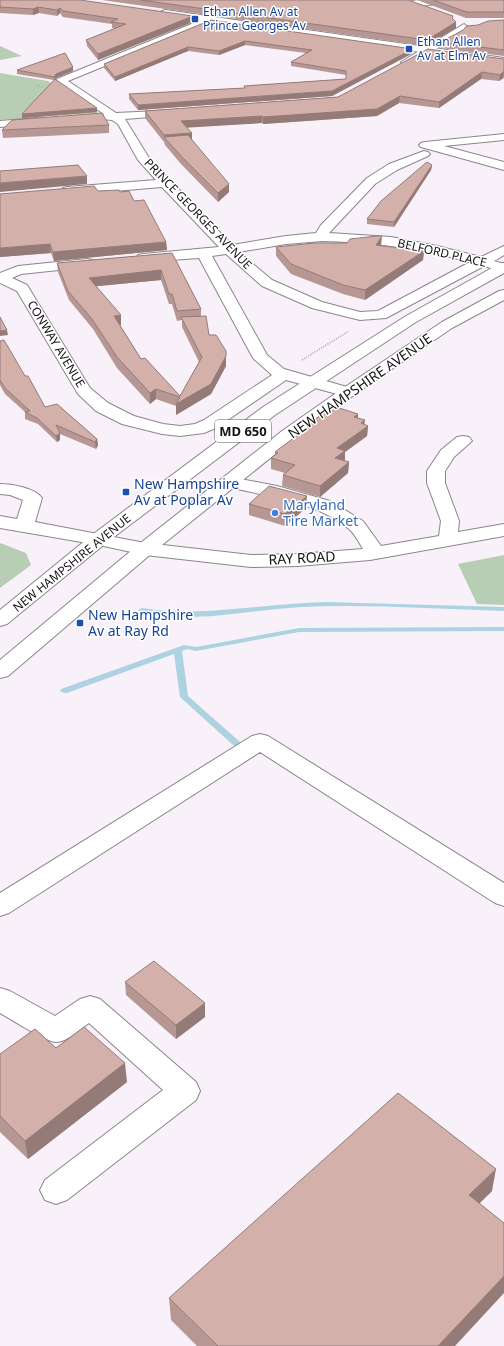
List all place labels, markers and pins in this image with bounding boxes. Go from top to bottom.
place label: Ethan Allen Av at Prince Georges Av [203,3,307,34]
marker: Ethan Allen Av at Prince Georges Av [190,14,200,24]
place label: Ethan Allen Av at Elm Av [417,33,487,64]
marker: Ethan Allen Av at Elm Av [404,44,414,54]
place label: New Hampshire Av at Poplar Av [134,474,239,509]
marker: New Hampshire Av at Poplar Av [121,487,131,497]
place label: Maryland Tire Market [283,495,358,530]
marker: Maryland Tire Market [270,508,280,518]
place label: New Hampshire Av at Ray Rd [88,605,193,640]
marker: New Hampshire Av at Ray Rd [75,618,85,628]

